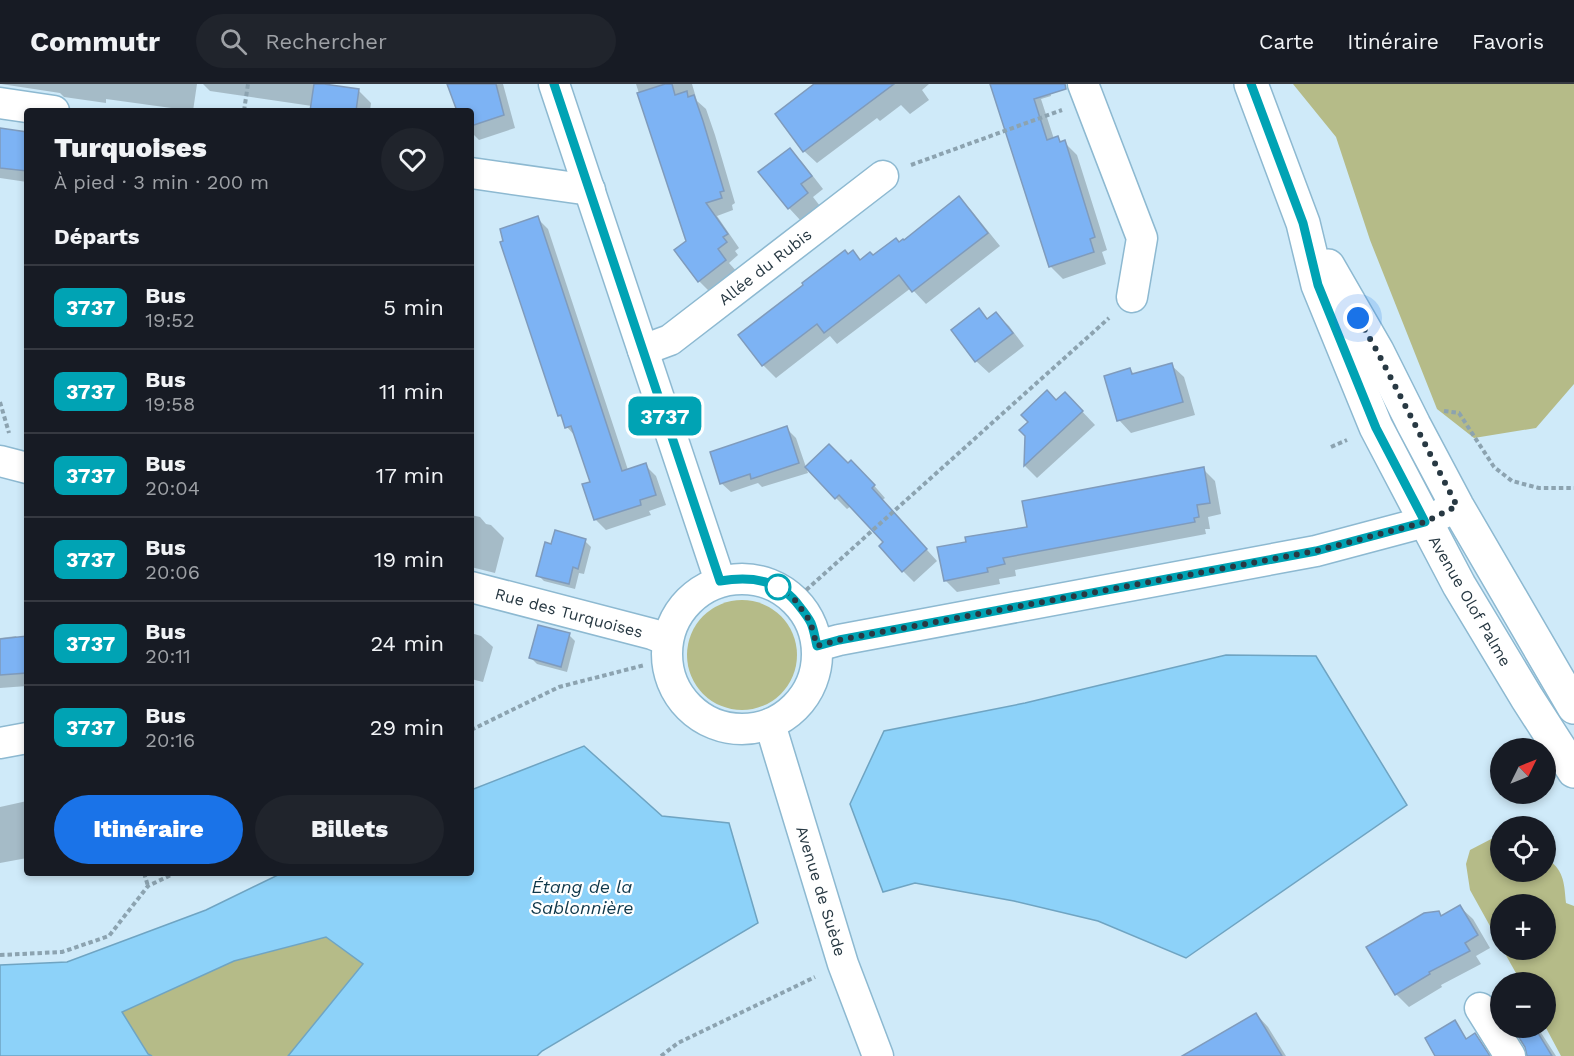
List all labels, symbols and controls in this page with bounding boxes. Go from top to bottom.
search box [196,14,616,68]
text: Commutr [30,25,160,58]
icon: search [217,25,250,58]
text: Rechercher [265,29,387,54]
text: Carte [1259,29,1314,54]
text: Itinéraire [1347,29,1439,54]
text: Favoris [1472,29,1544,54]
button: heart [381,128,444,191]
text: Turquoises [54,131,207,164]
text: À pied · 3 min · 200 m [54,170,269,194]
text: Départs [54,224,140,249]
street label: Allée du Rubis [715,225,815,309]
text: Bus [145,283,186,308]
text: 3737 [66,295,115,320]
text: 5 min [383,295,444,320]
your location [1343,303,1373,333]
text: 19:52 [145,308,195,332]
text: Bus [145,367,186,392]
text: 3737 [66,379,115,404]
text: 11 min [379,379,444,404]
text: 19:58 [145,392,195,416]
line badge: 3737 [623,396,707,436]
text: 3737 [640,404,690,429]
text: Bus [145,451,186,476]
text: 3737 [66,463,115,488]
text: 17 min [376,463,444,488]
text: 20:04 [145,476,200,500]
street label: Avenue Olof Palme [1425,532,1515,670]
text: Bus [145,535,186,560]
text: 3737 [66,547,115,572]
text: 19 min [374,547,444,572]
text: 20:06 [145,560,200,584]
unlabelled marker [765,574,791,600]
street label: Rue des Turquoises [493,584,645,642]
text: Bus [145,619,186,644]
text: 3737 [66,631,115,656]
text: 24 min [370,631,444,656]
text: 20:11 [145,644,191,668]
text: Bus [145,703,186,728]
text: 3737 [66,715,115,740]
text: 29 min [370,715,444,740]
text: 20:16 [145,728,195,752]
north arrow [1490,738,1556,804]
map controls [1490,738,1556,1038]
button: Itinéraire [54,795,243,864]
button: Billets [255,795,444,864]
button: locate [1490,816,1556,882]
street label: Avenue de Suède [792,824,850,958]
water label: Étang de la Sablonnière [530,876,634,918]
button: + [1490,894,1556,960]
button: − [1490,972,1556,1038]

